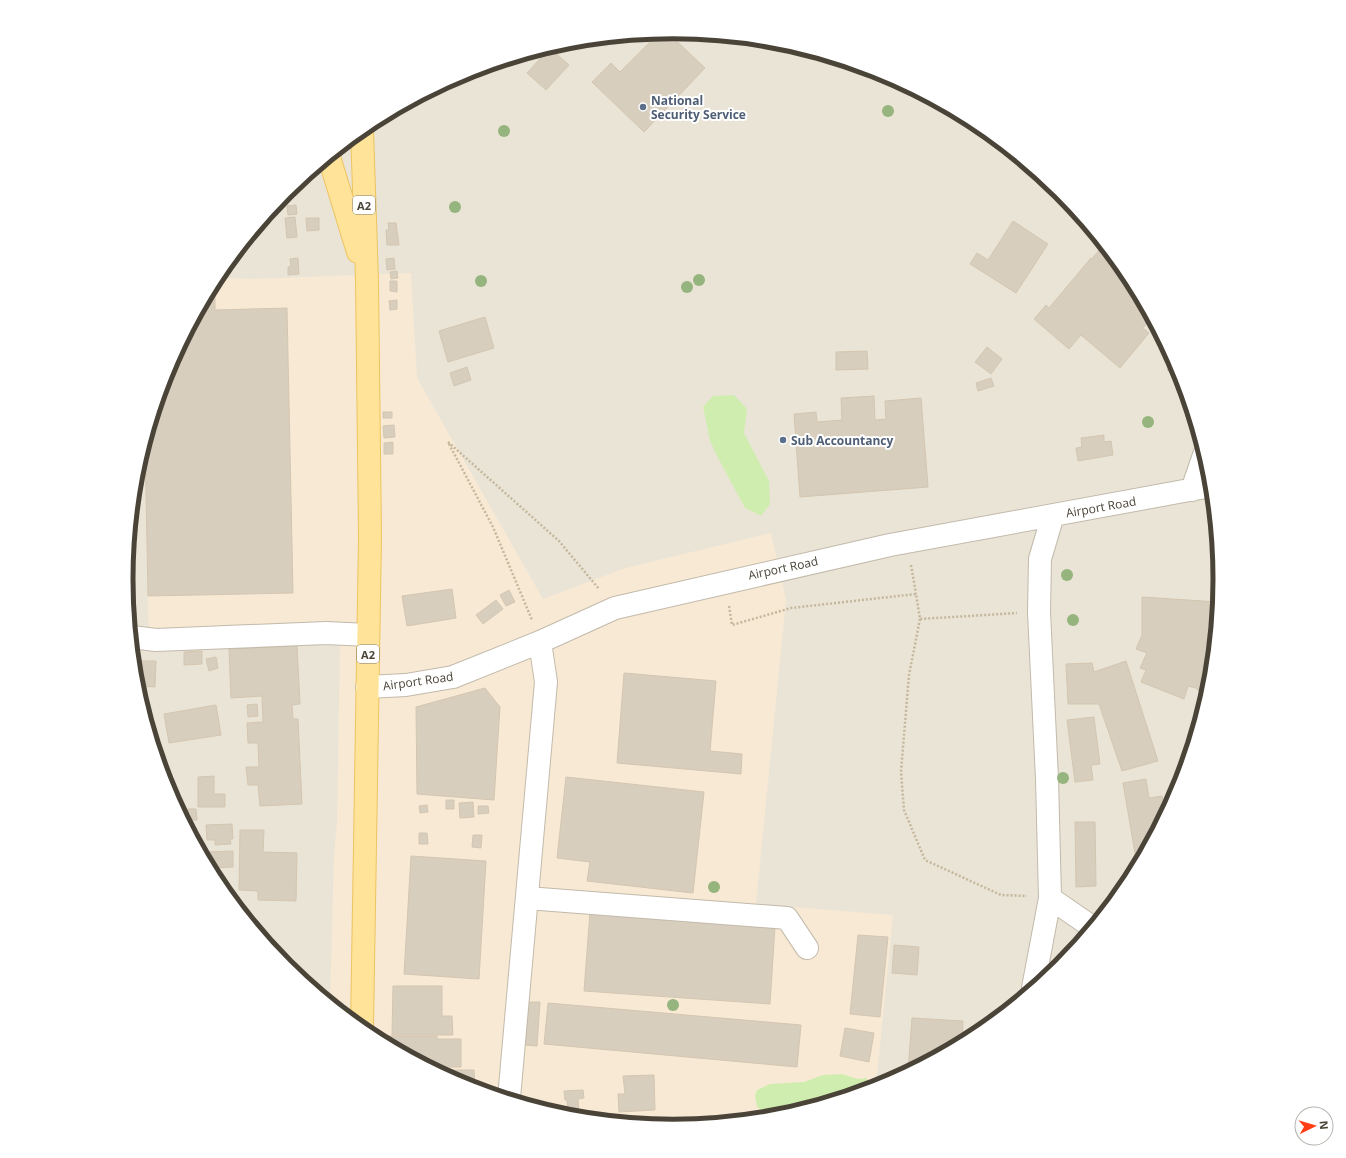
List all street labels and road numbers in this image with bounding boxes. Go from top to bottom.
road number: A2 [353,196,375,214]
street label: Airport Road [1065,492,1137,522]
street label: Airport Road [747,552,819,584]
road number: A2 [357,645,379,663]
street label: Airport Road [382,668,454,694]

